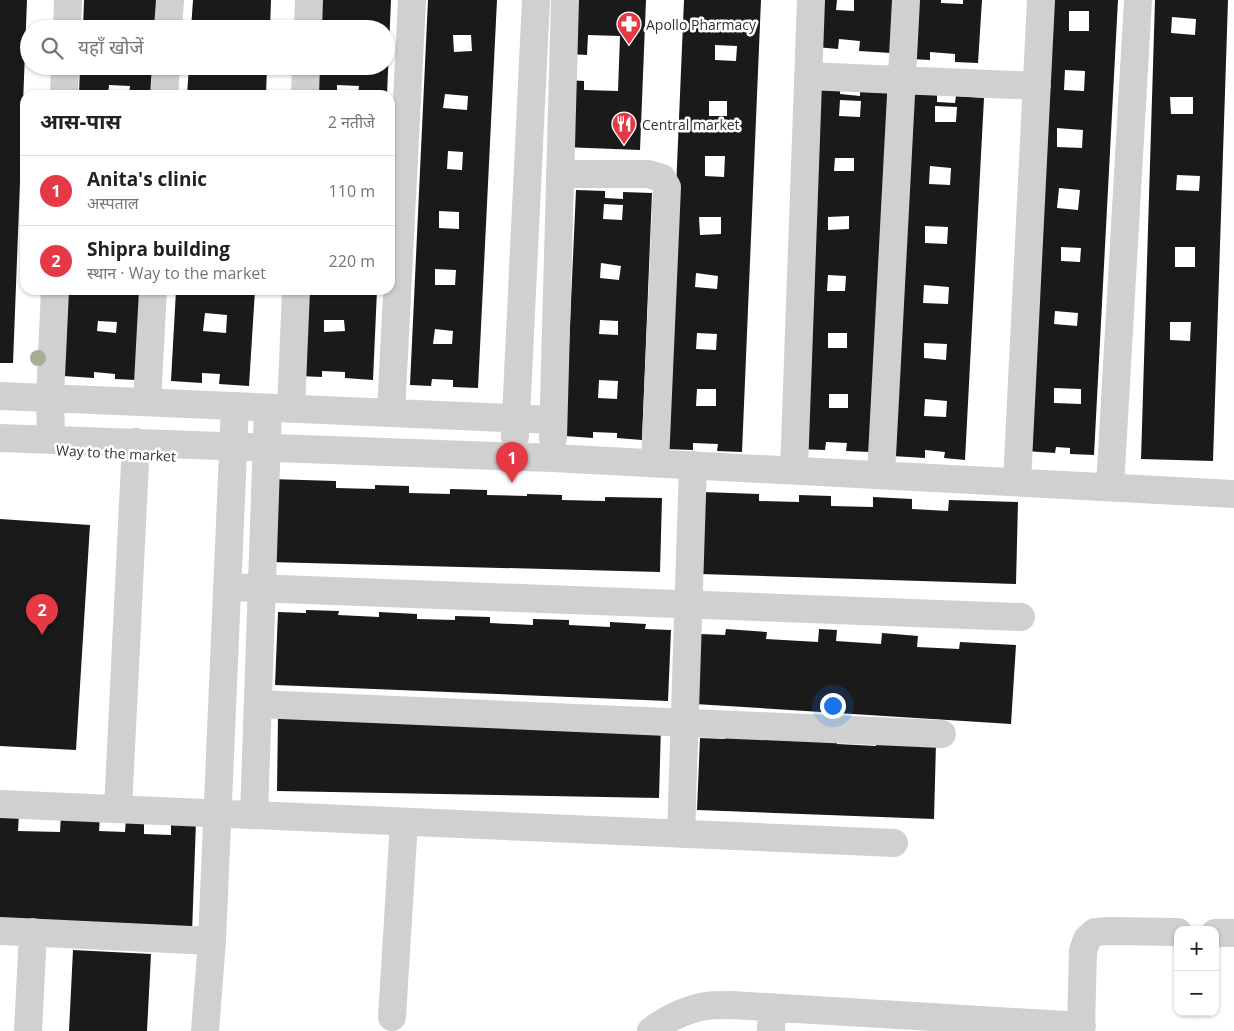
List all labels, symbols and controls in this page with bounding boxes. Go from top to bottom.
pharmacy icon: Apollo Pharmacy [616,11,642,45]
place label: Apollo Pharmacy [646,15,757,34]
search box [20,20,395,75]
icon: search [38,34,66,62]
text: यहाँ खोजें [78,34,144,60]
text: आस-पास [40,107,121,135]
text: 2 नतीजे [328,111,375,133]
restaurant icon: Central market [611,111,637,145]
place label: Central market [642,115,740,134]
text: Anita's clinic [87,166,207,192]
text: 1 [51,180,61,202]
text: 110 m [329,180,375,202]
text: अस्पताल [87,192,139,214]
text: Shipra building [87,236,230,262]
text: 2 [51,250,61,272]
text: 220 m [329,250,375,272]
text: स्थान · Way to the market [87,262,266,284]
street label: Way to the market [56,440,176,466]
pin: 1 [496,442,528,483]
pin: 2 [26,594,58,635]
your location [820,693,846,719]
map controls [1174,926,1219,1016]
button: + [1174,926,1219,971]
button: − [1174,971,1219,1016]

